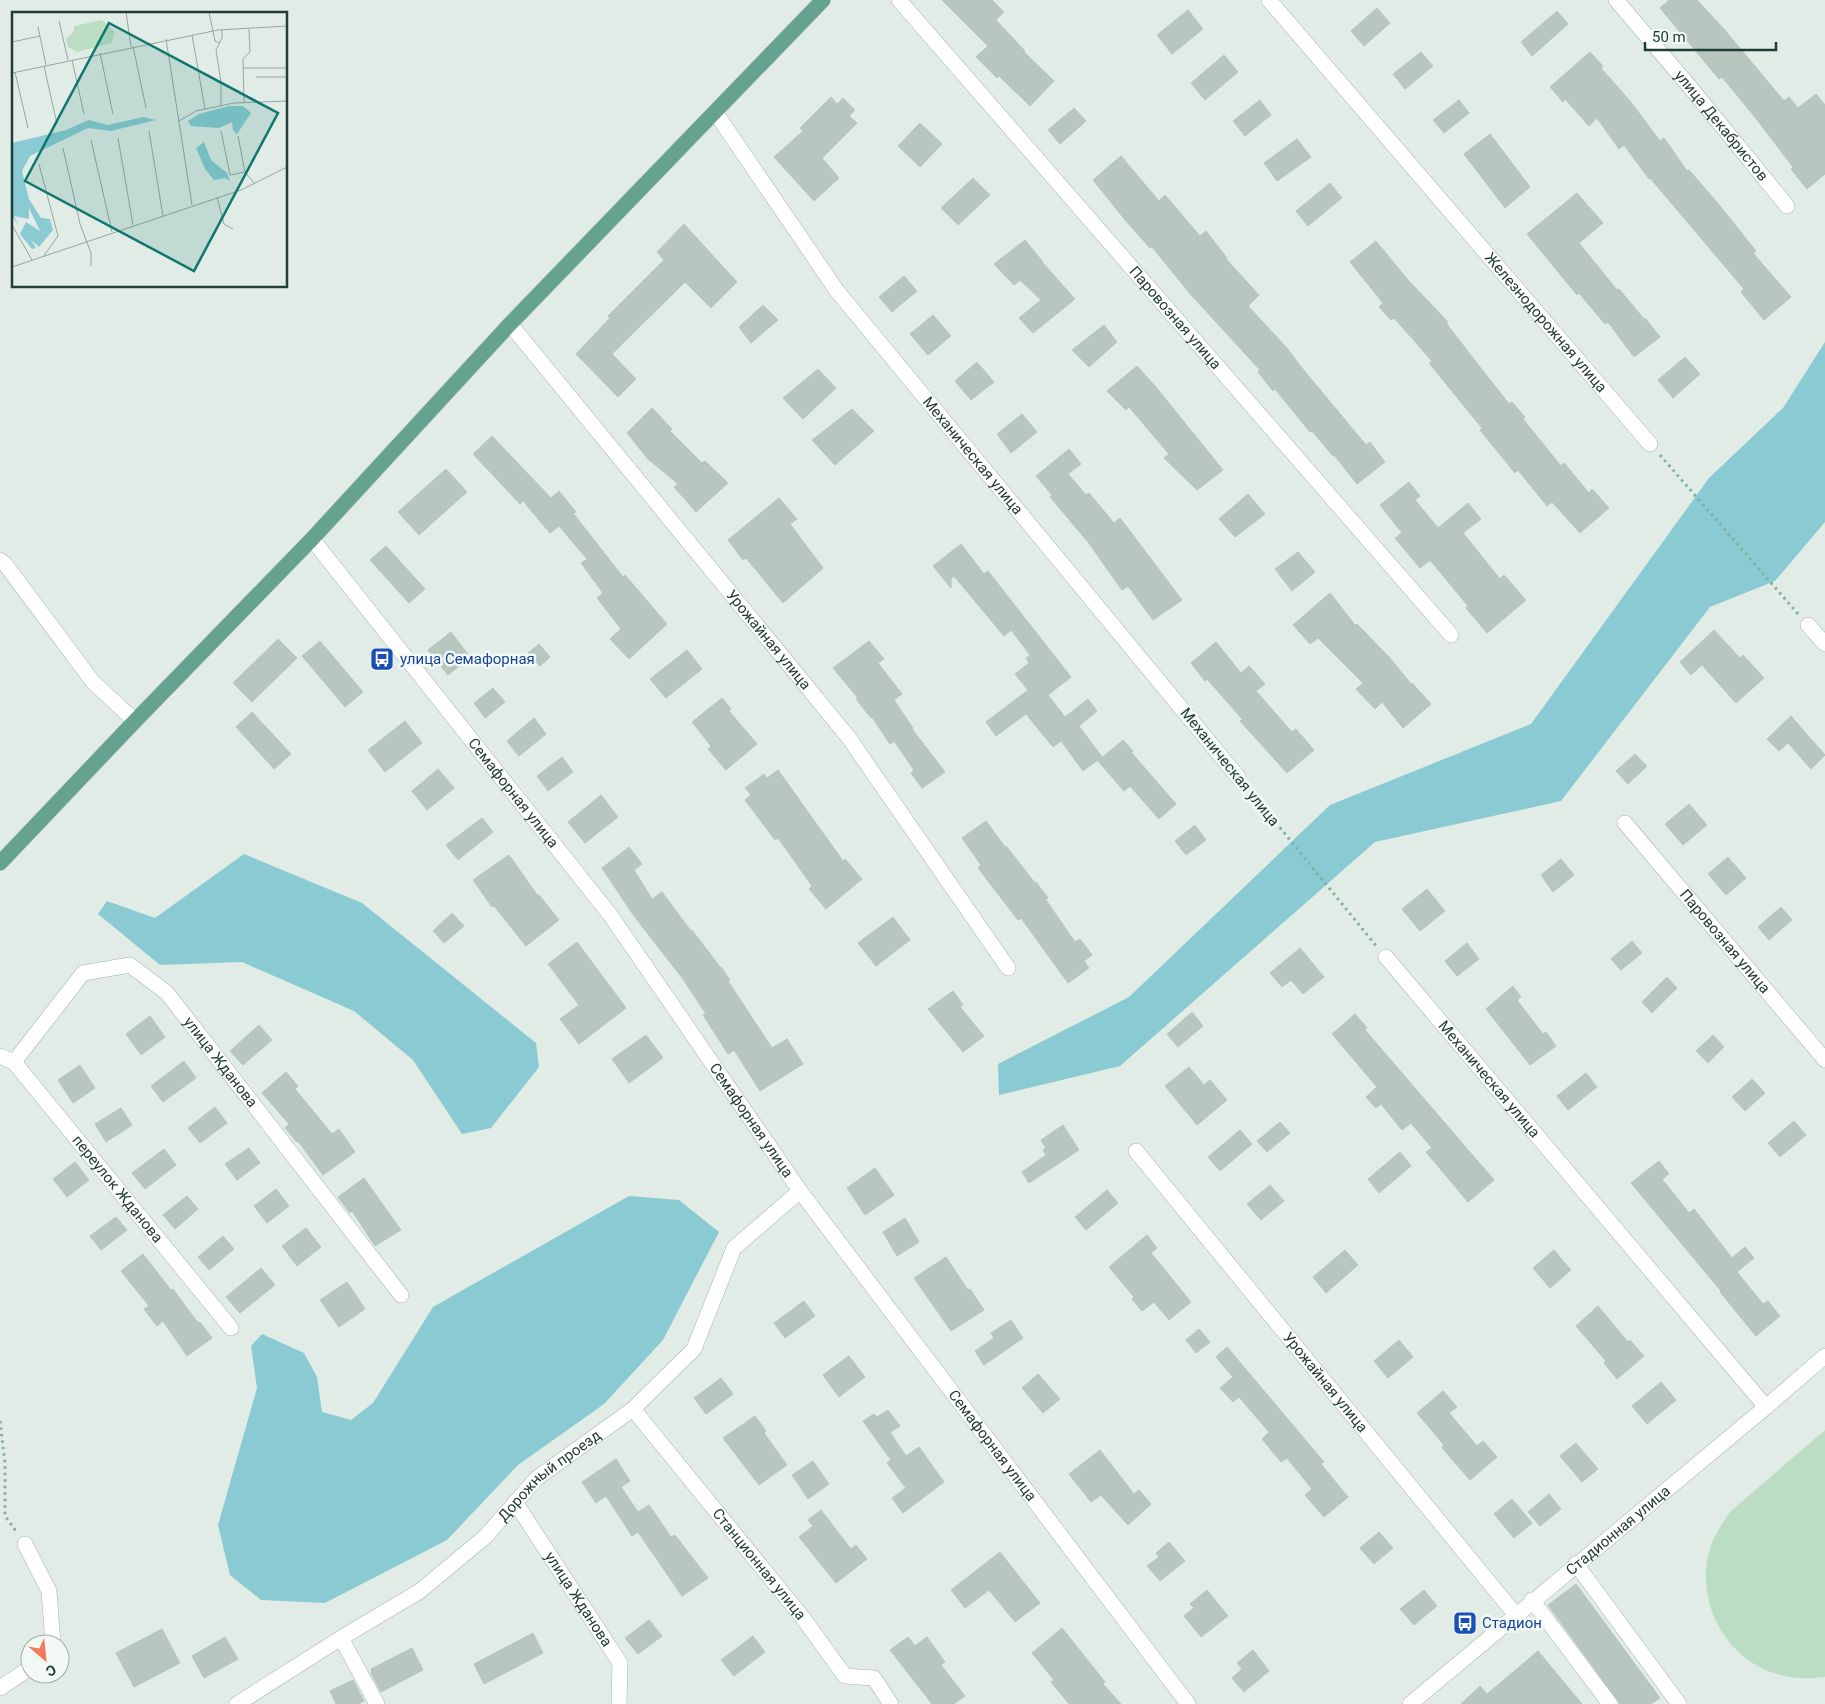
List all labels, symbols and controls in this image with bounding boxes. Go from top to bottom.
inset map [12,12,288,288]
scale bar [1645,20,1776,52]
text: 50 m [1652,28,1686,46]
street label: улица Декабристов [1671,67,1772,185]
street label: Железнодорожная улица [1481,249,1611,396]
street label: Паровозная улица [1126,263,1225,373]
street label: Механическая улица [919,393,1027,518]
street label: Урожайная улица [722,586,815,693]
bus stop icon: улица Семафорная [369,646,395,672]
place label: улица Семафорная [400,650,535,668]
street label: Механическая улица [1177,704,1283,830]
street label: Семафорная улица [464,734,562,851]
street label: Паровозная улица [1676,886,1774,997]
street label: улица Жданова [180,1013,261,1111]
street label: Механическая улица [1435,1017,1544,1141]
street label: Семафорная улица [706,1060,797,1181]
street label: переулок Жданова [68,1131,167,1246]
street label: Урожайная улица [1279,1329,1372,1436]
street label: Семафорная улица [945,1386,1040,1505]
street label: Дорожный проезд [494,1426,604,1525]
street label: Стадионная улица [1562,1482,1674,1579]
street label: Станционная улица [709,1505,810,1624]
street label: улица Жданова [541,1548,616,1650]
bus stop icon: Стадион [1452,1610,1478,1636]
place label: Стадион [1482,1614,1542,1632]
north arrow [20,1634,70,1684]
text: С [43,1661,59,1680]

